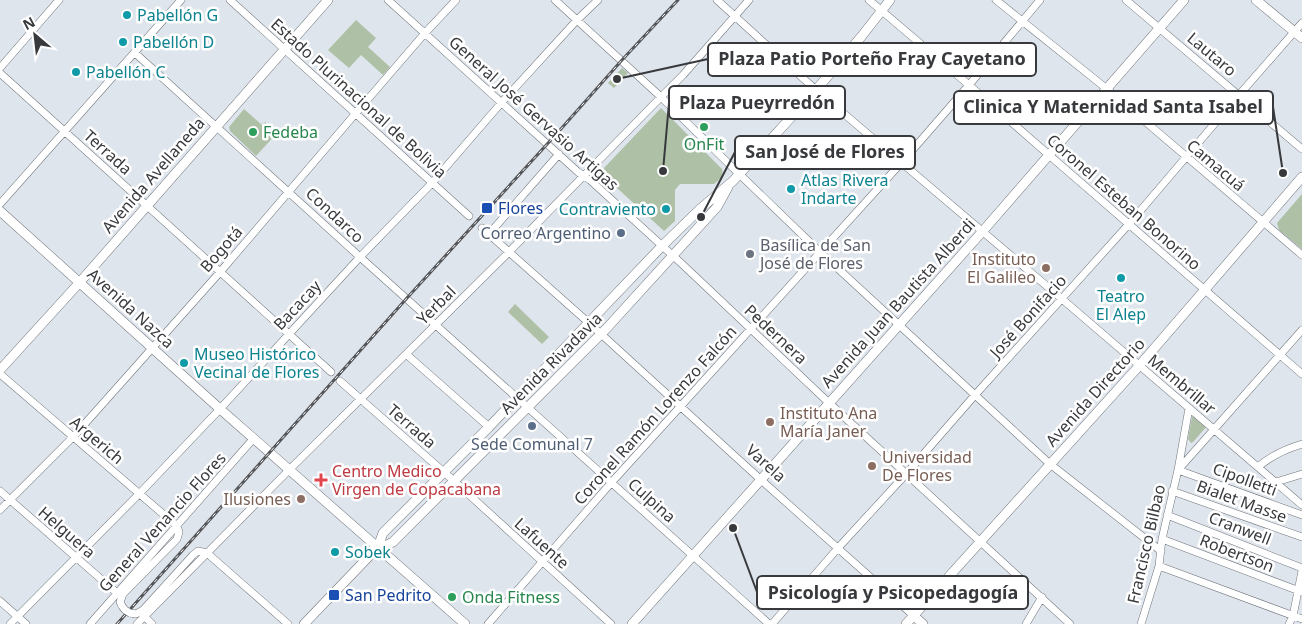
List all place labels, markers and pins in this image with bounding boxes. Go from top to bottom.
place label: Pabellón G [137,4,218,26]
marker: Pabellón G [121,9,133,21]
place label: Pabellón D [133,31,214,53]
marker: Pabellón D [117,36,129,48]
callout: Plaza Patio Porteño Fray Cayetano [708,43,1036,76]
place label: Pabellón C [86,61,166,83]
marker: Pabellón C [70,66,82,78]
callout: Plaza Pueyrredón [669,86,845,119]
callout: Clinica Y Maternidad Santa Isabel [954,91,1273,124]
place label: Fedeba [263,121,318,143]
marker: OnFit [698,121,710,133]
marker: Fedeba [247,126,259,138]
place label: OnFit [684,133,725,155]
callout: San José de Flores [735,136,915,169]
place label: Atlas Rivera Indarte [801,169,888,209]
marker: Atlas Rivera Indarte [785,183,797,195]
place label: Flores [498,197,543,219]
place label: Contraviento [559,198,656,220]
marker: Flores [480,201,494,215]
marker: Contraviento [660,203,672,215]
place label: Correo Argentino [481,222,611,244]
marker: Correo Argentino [615,227,627,239]
place label: Basílica de San José de Flores [758,234,871,274]
marker: Basílica de San José de Flores [744,248,756,260]
place label: Instituto El Galileo [967,248,1036,288]
marker: Instituto El Galileo [1040,262,1052,274]
marker: Teatro El Alep [1115,272,1127,284]
place label: Teatro El Alep [1096,285,1146,325]
place label: Museo Histórico Vecinal de Flores [194,343,319,383]
marker: Museo Histórico Vecinal de Flores [178,357,190,369]
place label: Instituto Ana María Janer [780,402,877,442]
marker: Instituto Ana María Janer [764,416,776,428]
marker: Sede Comunal 7 [526,420,538,432]
place label: Sede Comunal 7 [471,433,593,455]
place label: Universidad De Flores [882,446,972,486]
place label: Centro Medico Virgen de Copacabana [332,460,501,500]
marker: Universidad De Flores [866,460,878,472]
marker: Centro Medico Virgen de Copacabana [314,473,328,487]
place label: Ilusiones [224,488,291,510]
marker: Ilusiones [295,493,307,505]
place label: Sobek [345,541,391,563]
marker: Sobek [329,546,341,558]
callout: Psicología y Psicopedagogía [757,576,1028,609]
place label: San Pedrito [345,584,432,606]
place label: Onda Fitness [462,586,560,608]
marker: San Pedrito [327,588,341,602]
marker: Onda Fitness [446,591,458,603]

